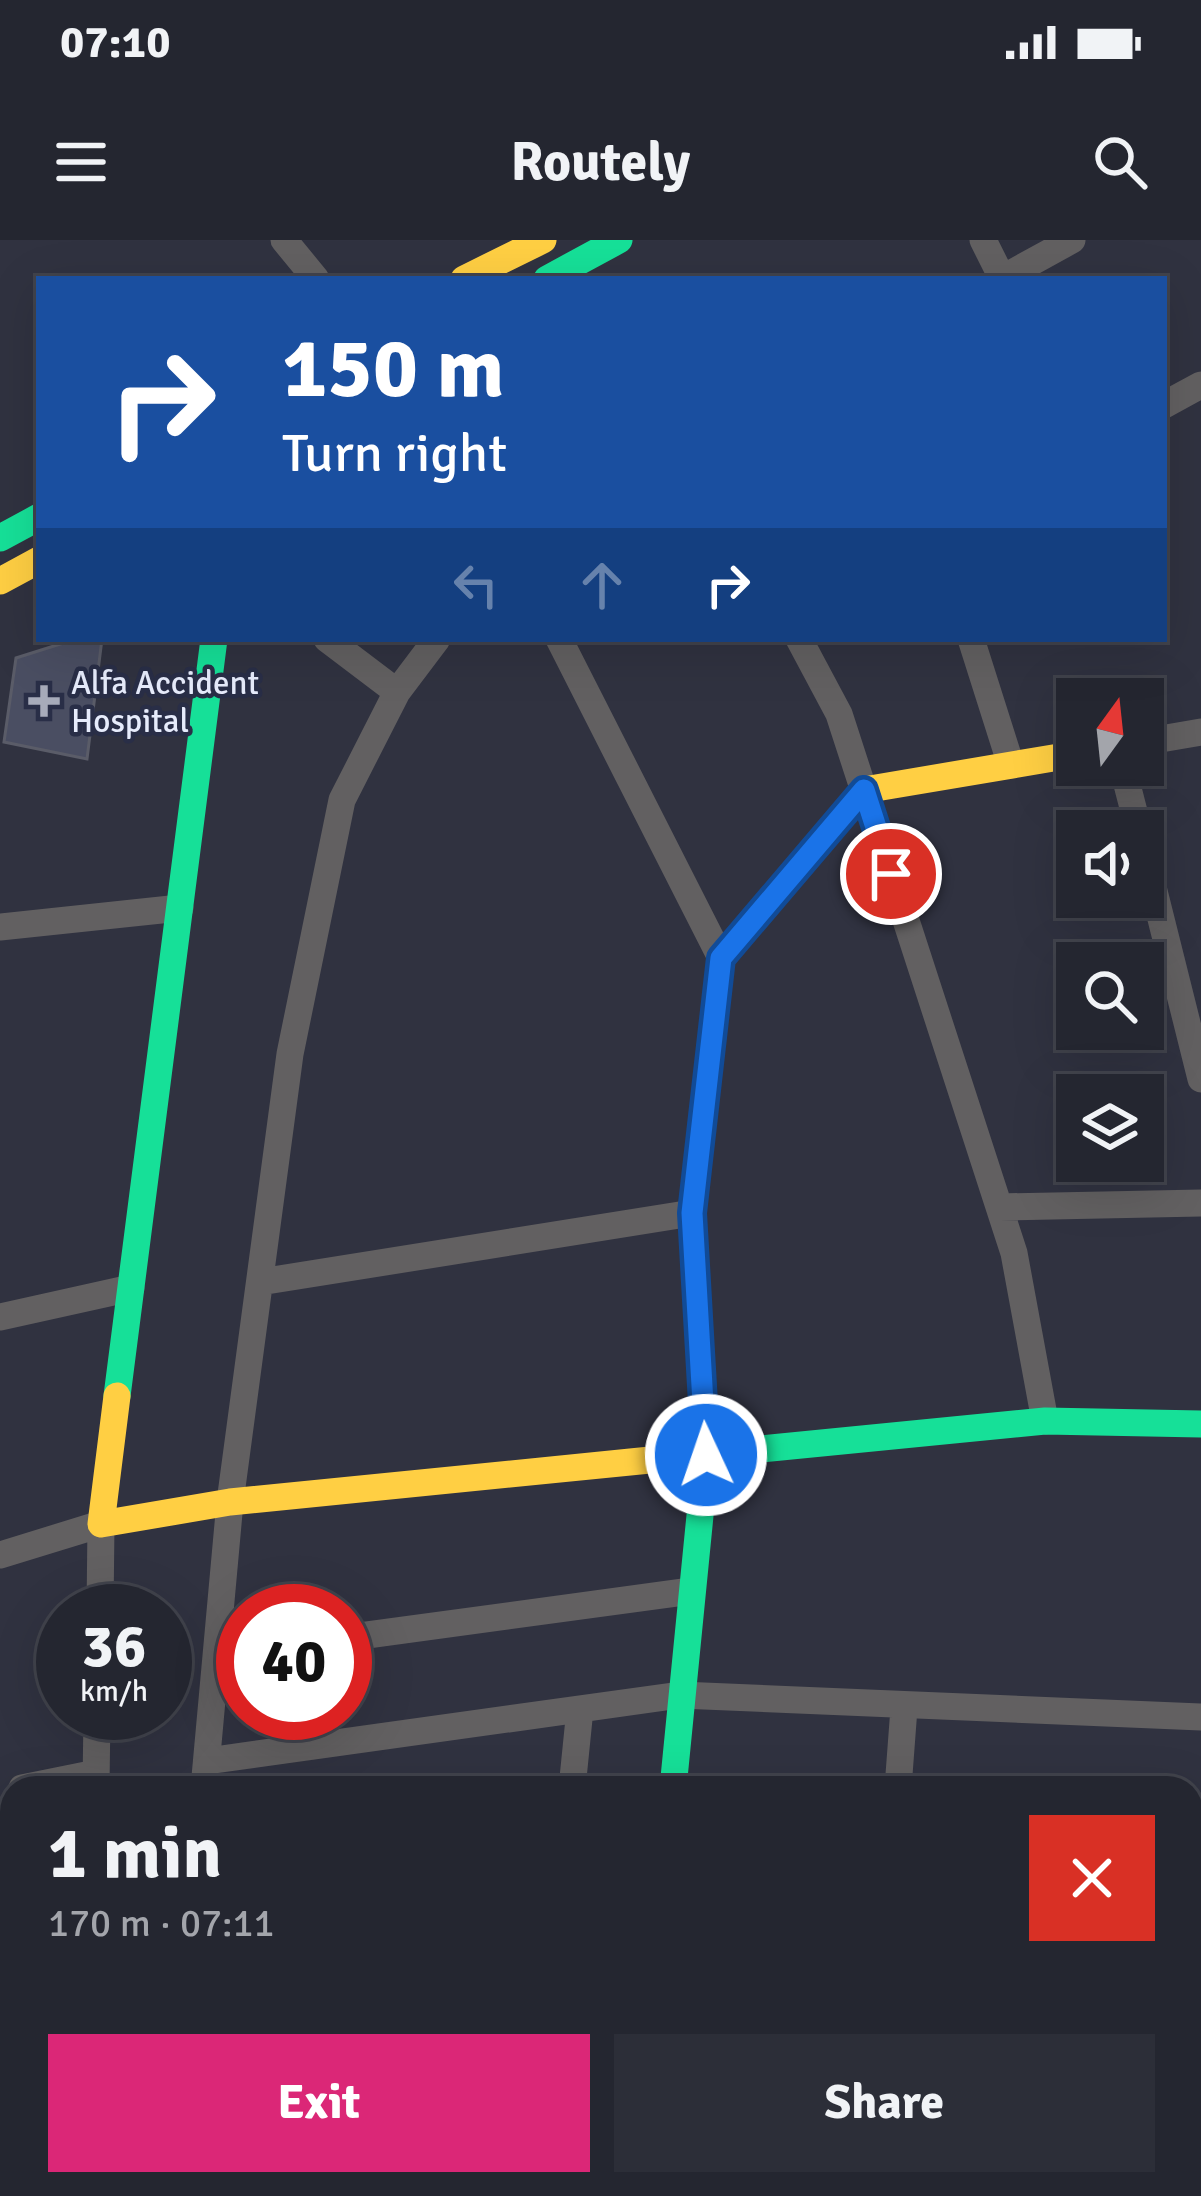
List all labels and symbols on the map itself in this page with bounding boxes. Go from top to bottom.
place label: Alfa Accident Hospital [71,663,259,742]
north arrow [1056,678,1164,786]
marker: Alfa Accident Hospital [28,685,60,717]
pin [840,823,942,925]
position arrow [643,1392,769,1518]
speed limit sign: 40 [216,1584,372,1740]

